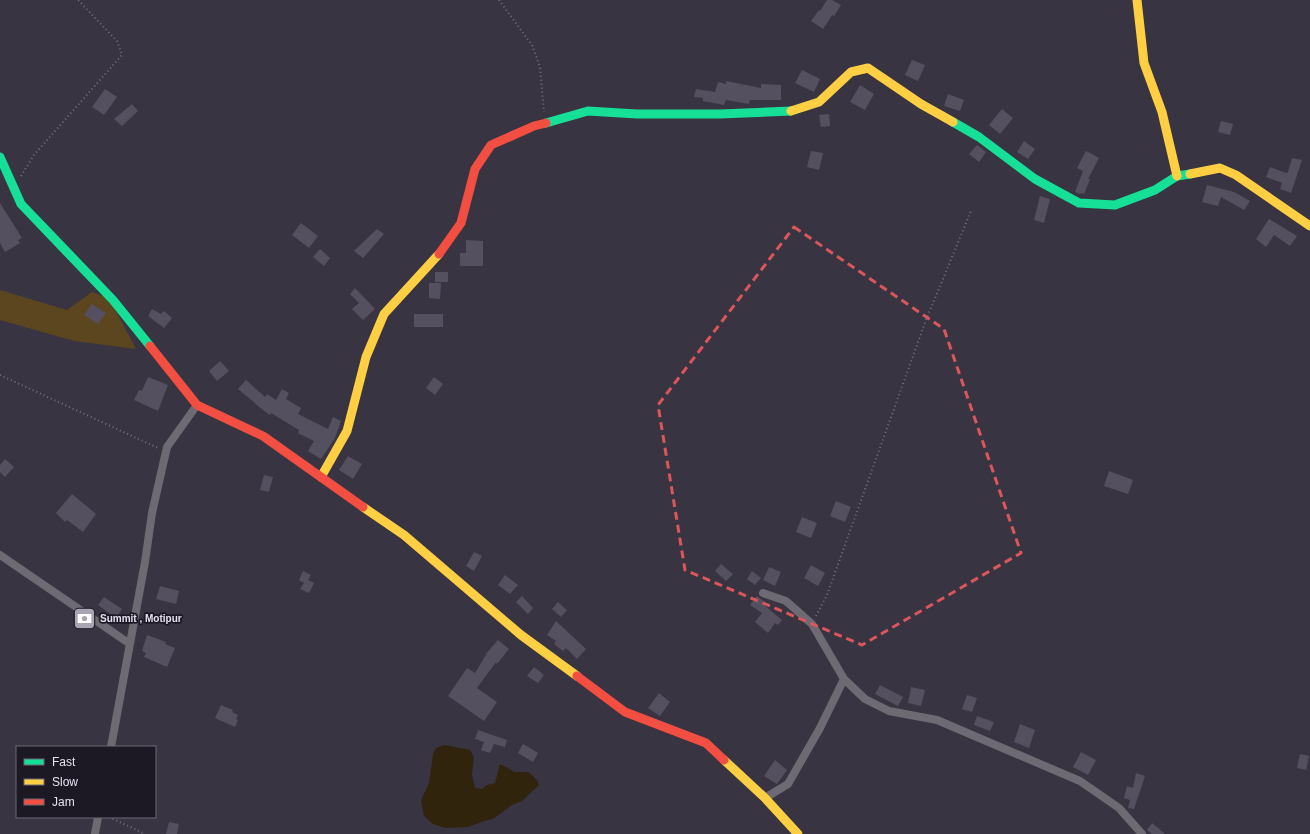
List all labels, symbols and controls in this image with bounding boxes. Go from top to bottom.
bank icon: Summit , Motipur [72,605,98,631]
place label: Summit , Motipur [100,613,182,624]
legend [16,746,156,818]
text: Fast [52,755,76,769]
text: Slow [52,775,78,789]
text: Jam [52,795,75,809]

